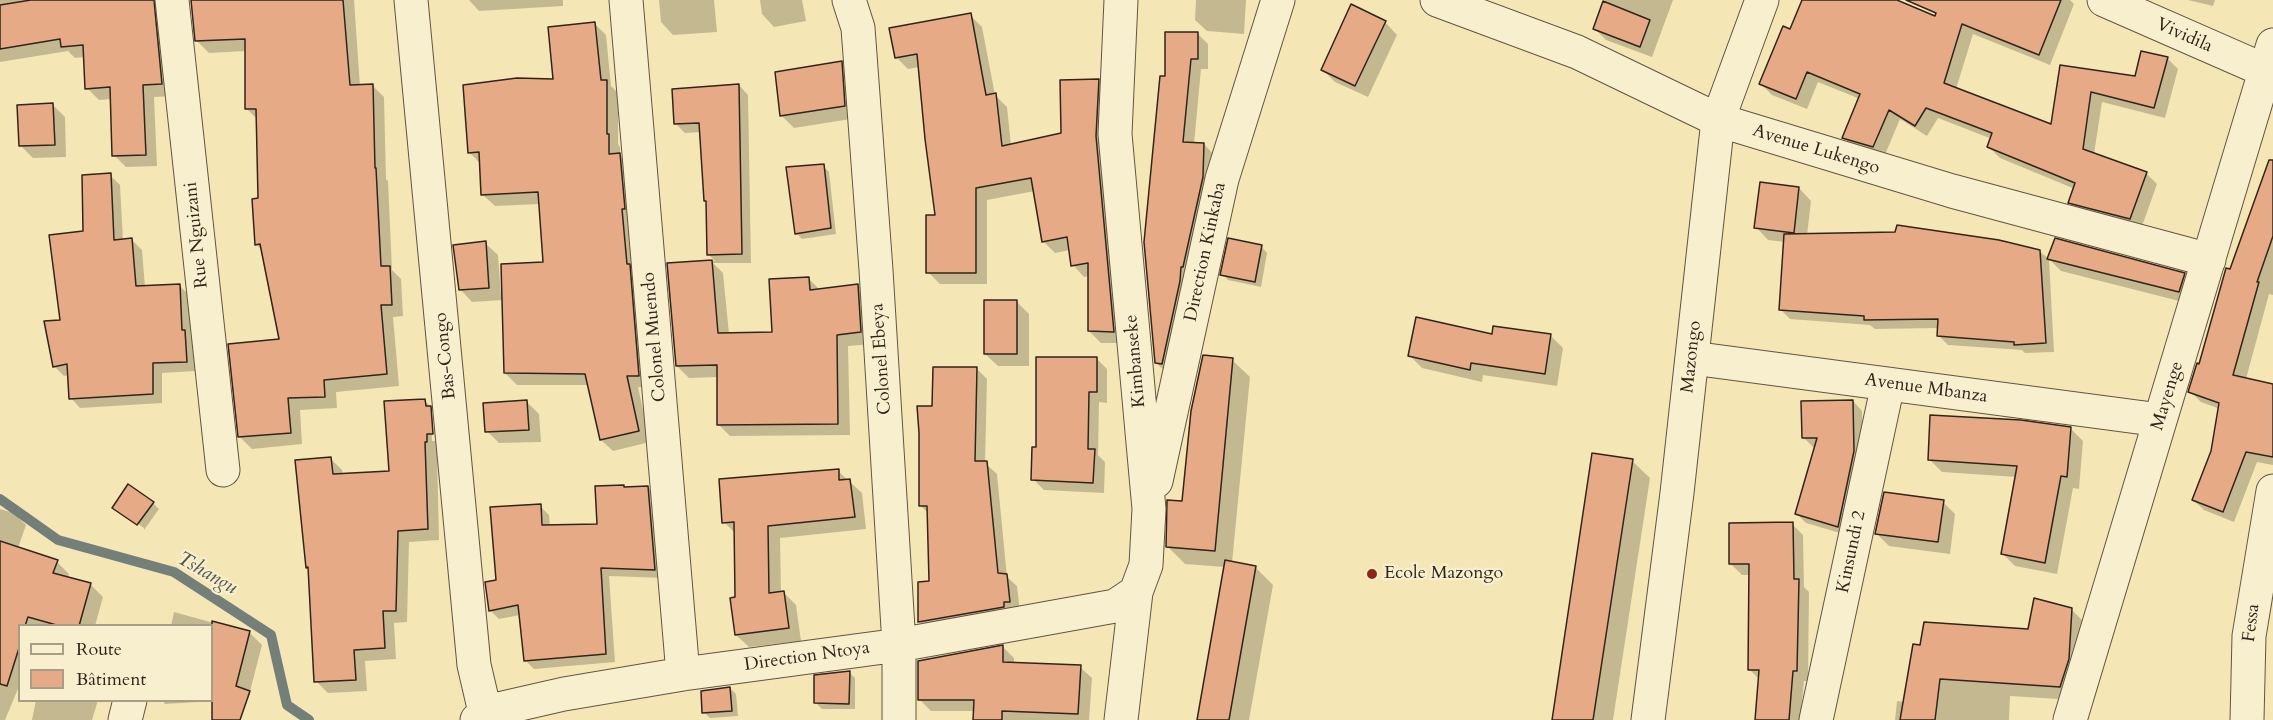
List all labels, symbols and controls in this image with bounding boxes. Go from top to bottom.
street label: Vividila [2152,14,2216,58]
street label: Avenue Lukengo [1750,120,1882,180]
street label: Direction Kinkaba [1181,180,1231,324]
street label: Rue Nguizani [181,181,213,289]
street label: Colonel Muendo [639,271,671,403]
street label: Colonel Ebeya [867,302,897,416]
street label: Bas-Congo [431,311,461,401]
street label: Kimbanseke [1121,314,1151,408]
street label: Mazongo [1677,320,1707,394]
street label: Mayenge [2147,359,2189,433]
street label: Avenue Mbanza [1863,370,1989,408]
street label: Kinsundi 2 [1833,509,1871,595]
water label: Tshangu [173,547,241,601]
place label: Ecole Mazongo [1384,563,1503,585]
marker: Ecole Mazongo [1365,567,1379,581]
street label: Fessa [2239,603,2265,643]
legend [18,624,213,702]
text: Route [76,637,122,662]
street label: Direction Ntoya [743,638,871,676]
text: Bâtiment [76,667,146,692]

